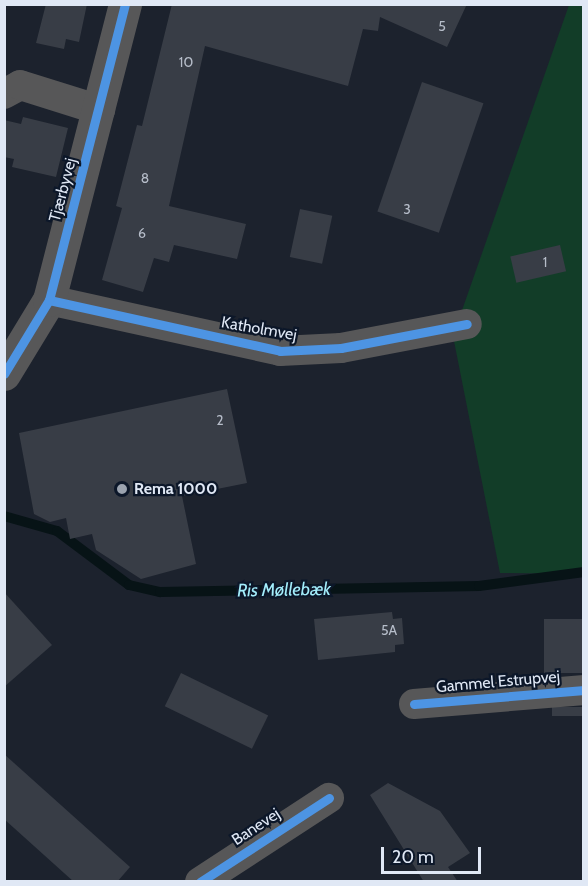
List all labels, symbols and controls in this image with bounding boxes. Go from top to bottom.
house number: 5 [438,18,446,34]
house number: 10 [179,54,193,70]
street label: Tjærbyvej [45,156,81,224]
house number: 8 [141,170,149,186]
house number: 3 [403,201,411,217]
house number: 6 [138,225,146,241]
house number: 1 [543,254,547,270]
street label: Katholmvej [220,313,298,345]
house number: 2 [216,412,224,428]
place label: Rema 1000 [134,479,217,499]
marker: Rema 1000 [115,482,129,496]
water label: Ris Møllebæk [237,578,331,602]
house number: 5A [381,622,397,638]
street label: Gammel Estrupvej [435,667,561,697]
street label: Banevej [228,804,284,850]
scale bar [384,835,484,873]
text: 20 m [392,846,434,868]

